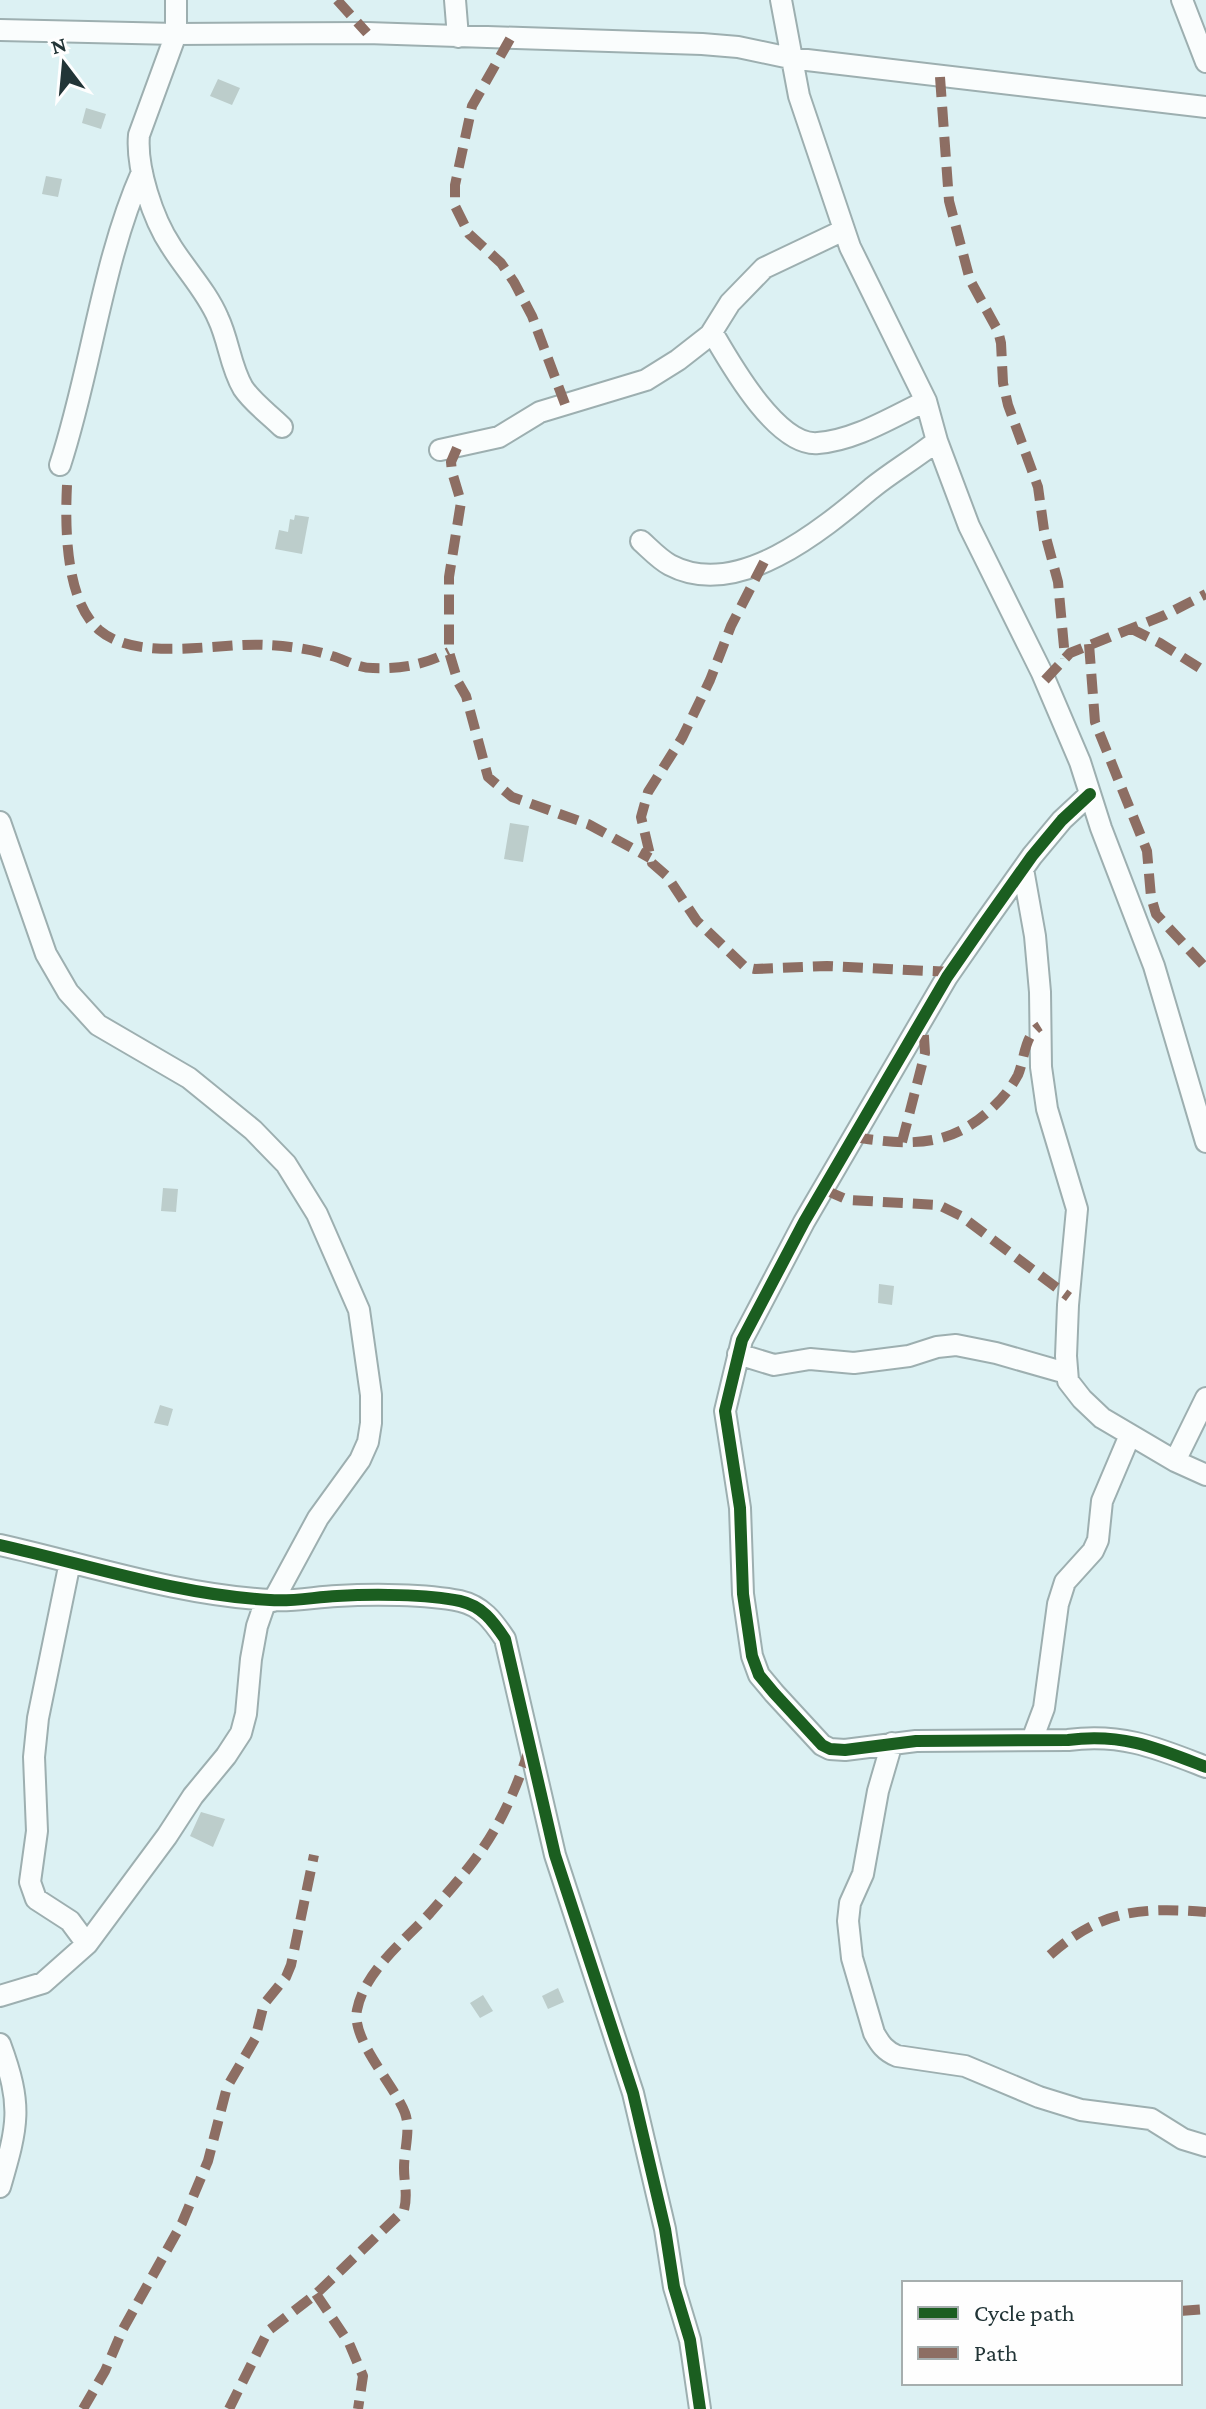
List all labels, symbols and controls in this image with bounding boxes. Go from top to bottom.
north arrow [24,24,104,104]
text: N [48,31,69,59]
legend [902,2281,1182,2385]
text: Cycle path [974,2299,1075,2326]
text: Path [974,2339,1018,2366]

